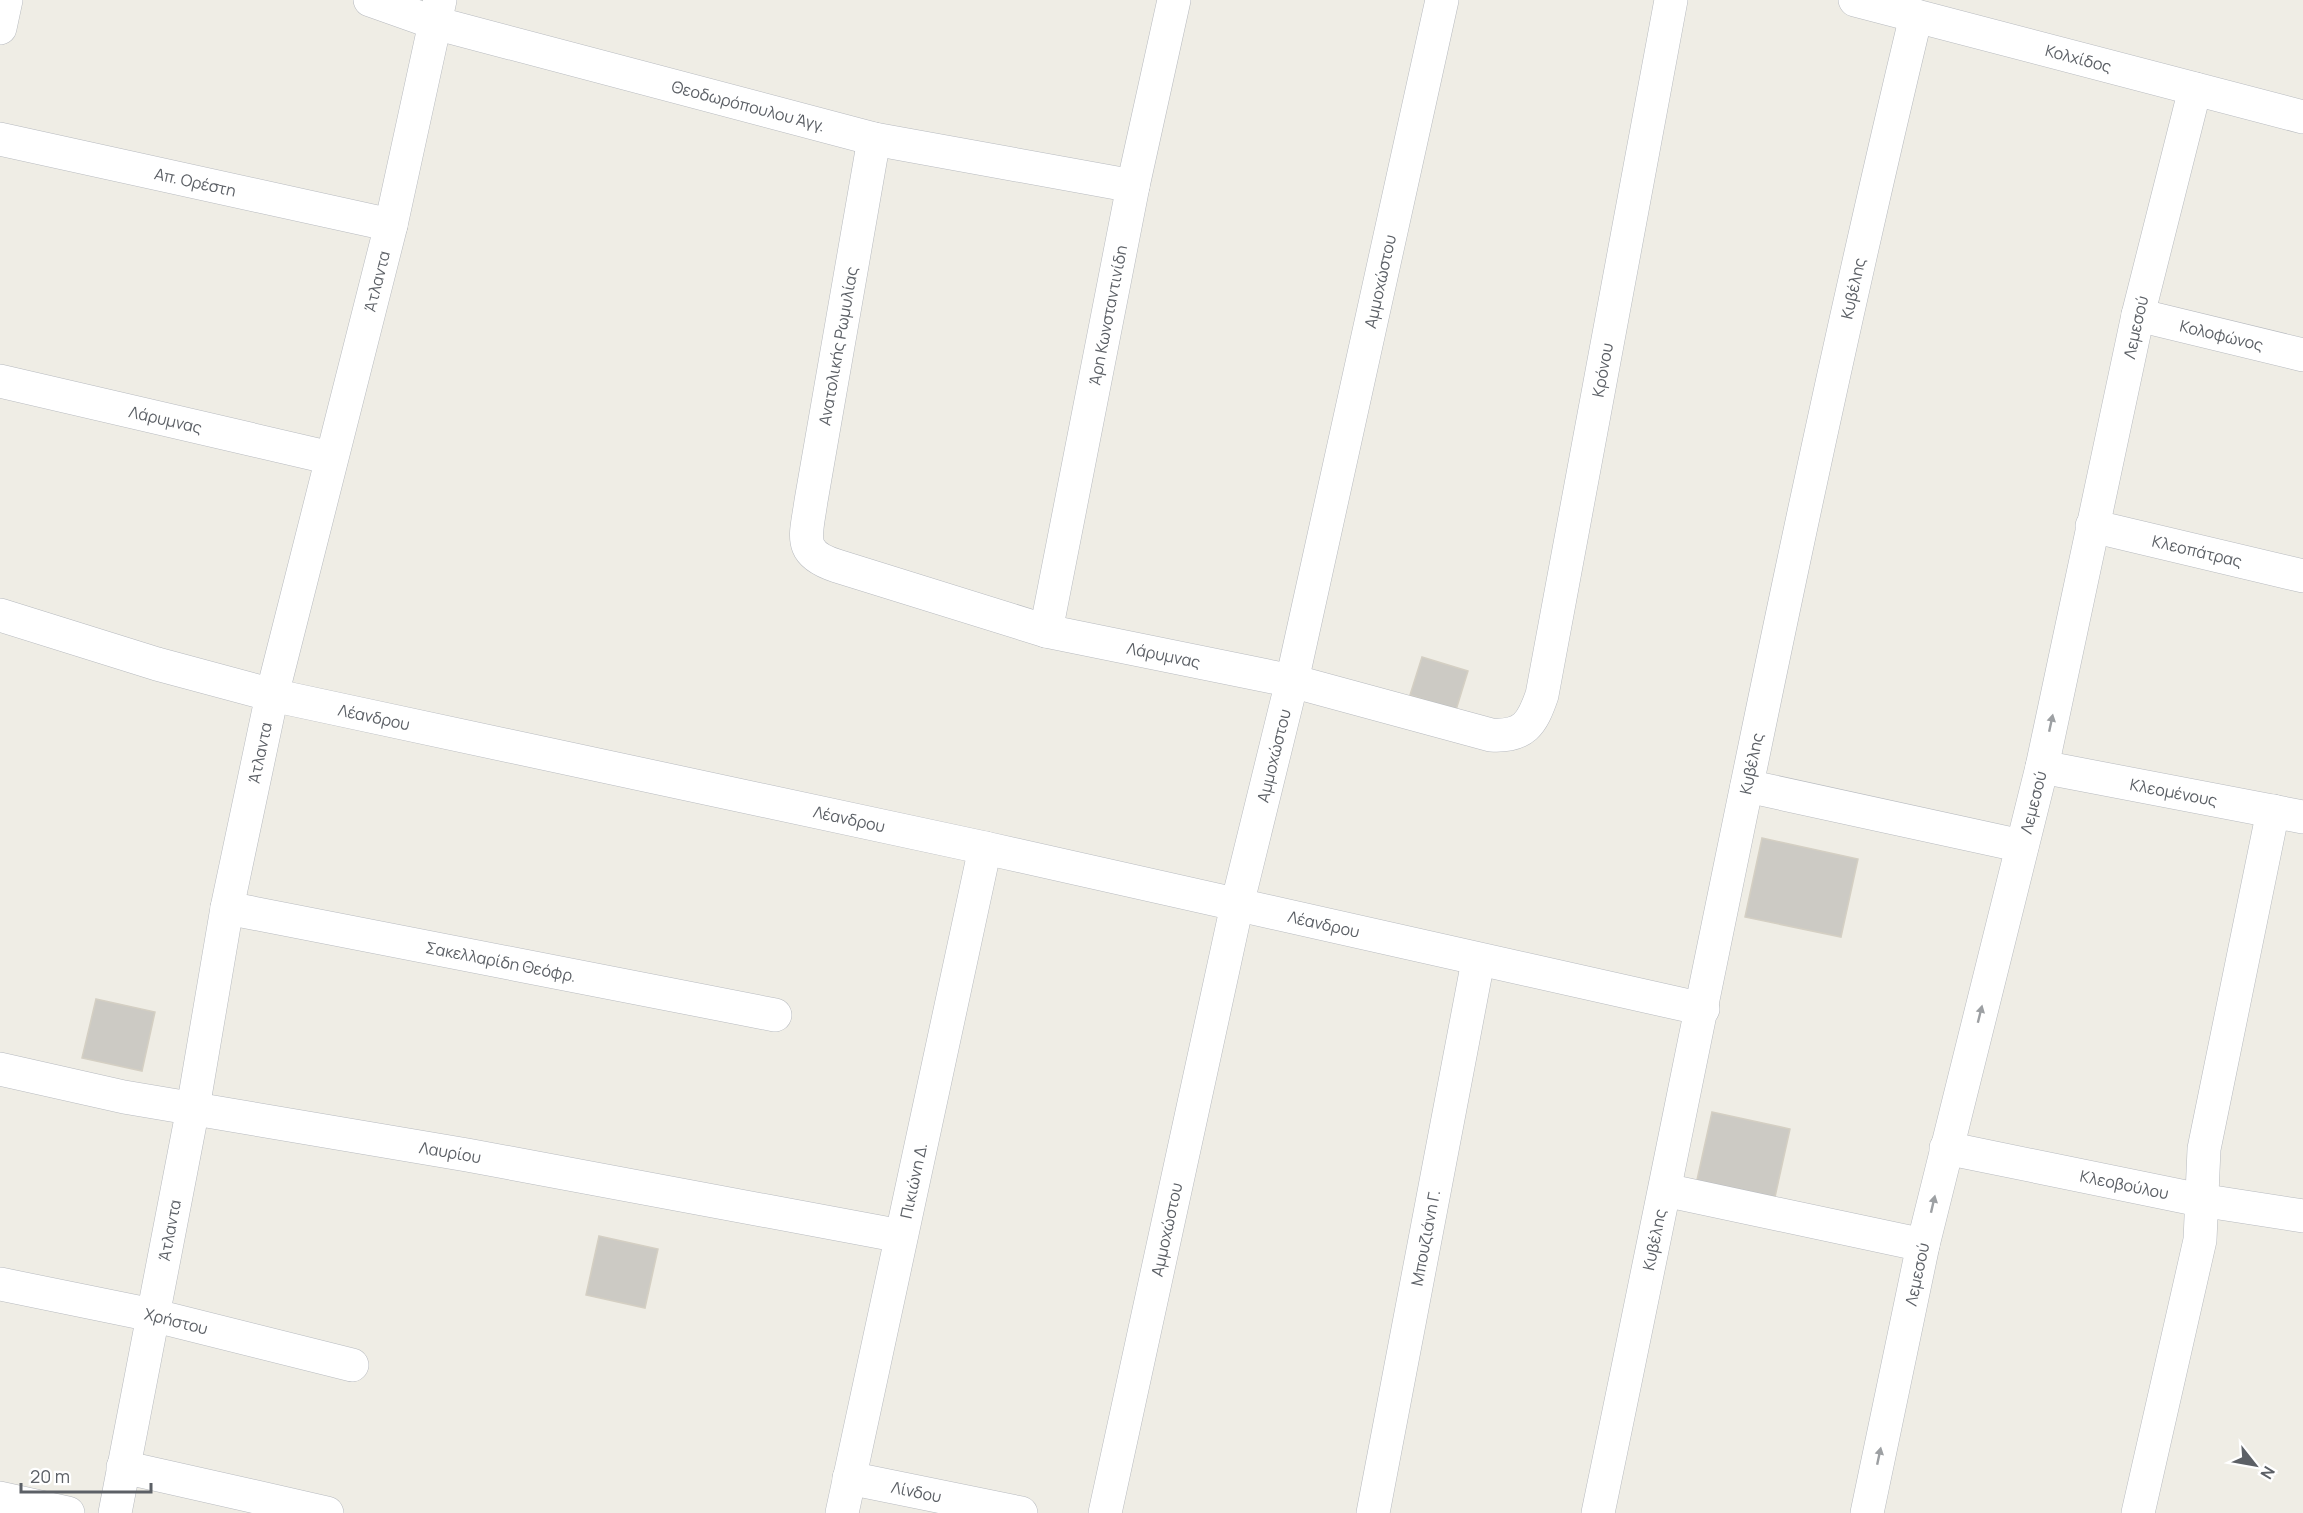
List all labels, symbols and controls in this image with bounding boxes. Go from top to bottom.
street label: Κολχίδος [2043,39,2114,78]
street label: Θεοδωρόπουλου Άγγ. [669,75,827,137]
street label: Απ. Ορέστη [153,162,238,202]
street label: Αμμοχώστου [1359,232,1401,330]
street label: Άρη Κωνσταντινίδη [1083,243,1132,387]
street label: Άτλαντα [359,248,395,314]
street label: Κυβέλης [1835,255,1871,321]
street label: Ανατολικής Ρωμυλίας [813,265,863,427]
street label: Λεμεσού [2118,293,2153,361]
street label: Κολοφώνος [2178,315,2266,356]
street label: Κρόνου [1587,341,1618,399]
street label: Λάρυμνας [127,400,204,439]
street label: Κλεοπάτρας [2150,530,2244,572]
street label: Λάρυμνας [1125,637,1202,673]
street label: Λέανδρου [336,699,412,735]
street label: Αμμοχώστου [1252,707,1296,805]
one-way arrow [2047,713,2056,732]
street label: Άτλαντα [243,720,277,785]
street label: Κυβέλης [1734,731,1768,796]
street label: Λεμεσού [2015,769,2052,836]
street label: Κλεομένους [2128,773,2219,811]
street label: Λέανδρου [811,800,887,837]
street label: Λέανδρου [1286,905,1362,943]
street label: Σακελλαρίδη Θεόφρ. [424,936,578,987]
one-way arrow [1976,1005,1985,1023]
street label: Λαυρίου [418,1136,483,1168]
street label: Πικιώνη Δ. [895,1141,932,1221]
street label: Κλεοβούλου [2078,1165,2171,1204]
street label: Αμμοχώστου [1146,1181,1187,1279]
street label: Μπουζιάνη Γ. [1405,1188,1445,1288]
one-way arrow [1929,1194,1939,1213]
street label: Άτλαντα [153,1198,186,1263]
street label: Κυβέλης [1637,1207,1671,1272]
street label: Λεμεσού [1900,1241,1934,1308]
street label: Χρήστου [142,1303,210,1340]
north arrow [2225,1435,2285,1495]
one-way arrow [1875,1446,1884,1465]
scale bar [21,1456,152,1494]
text: N [2255,1462,2280,1483]
text: 20 m [30,1464,70,1488]
street label: Λίνδου [890,1476,944,1508]

